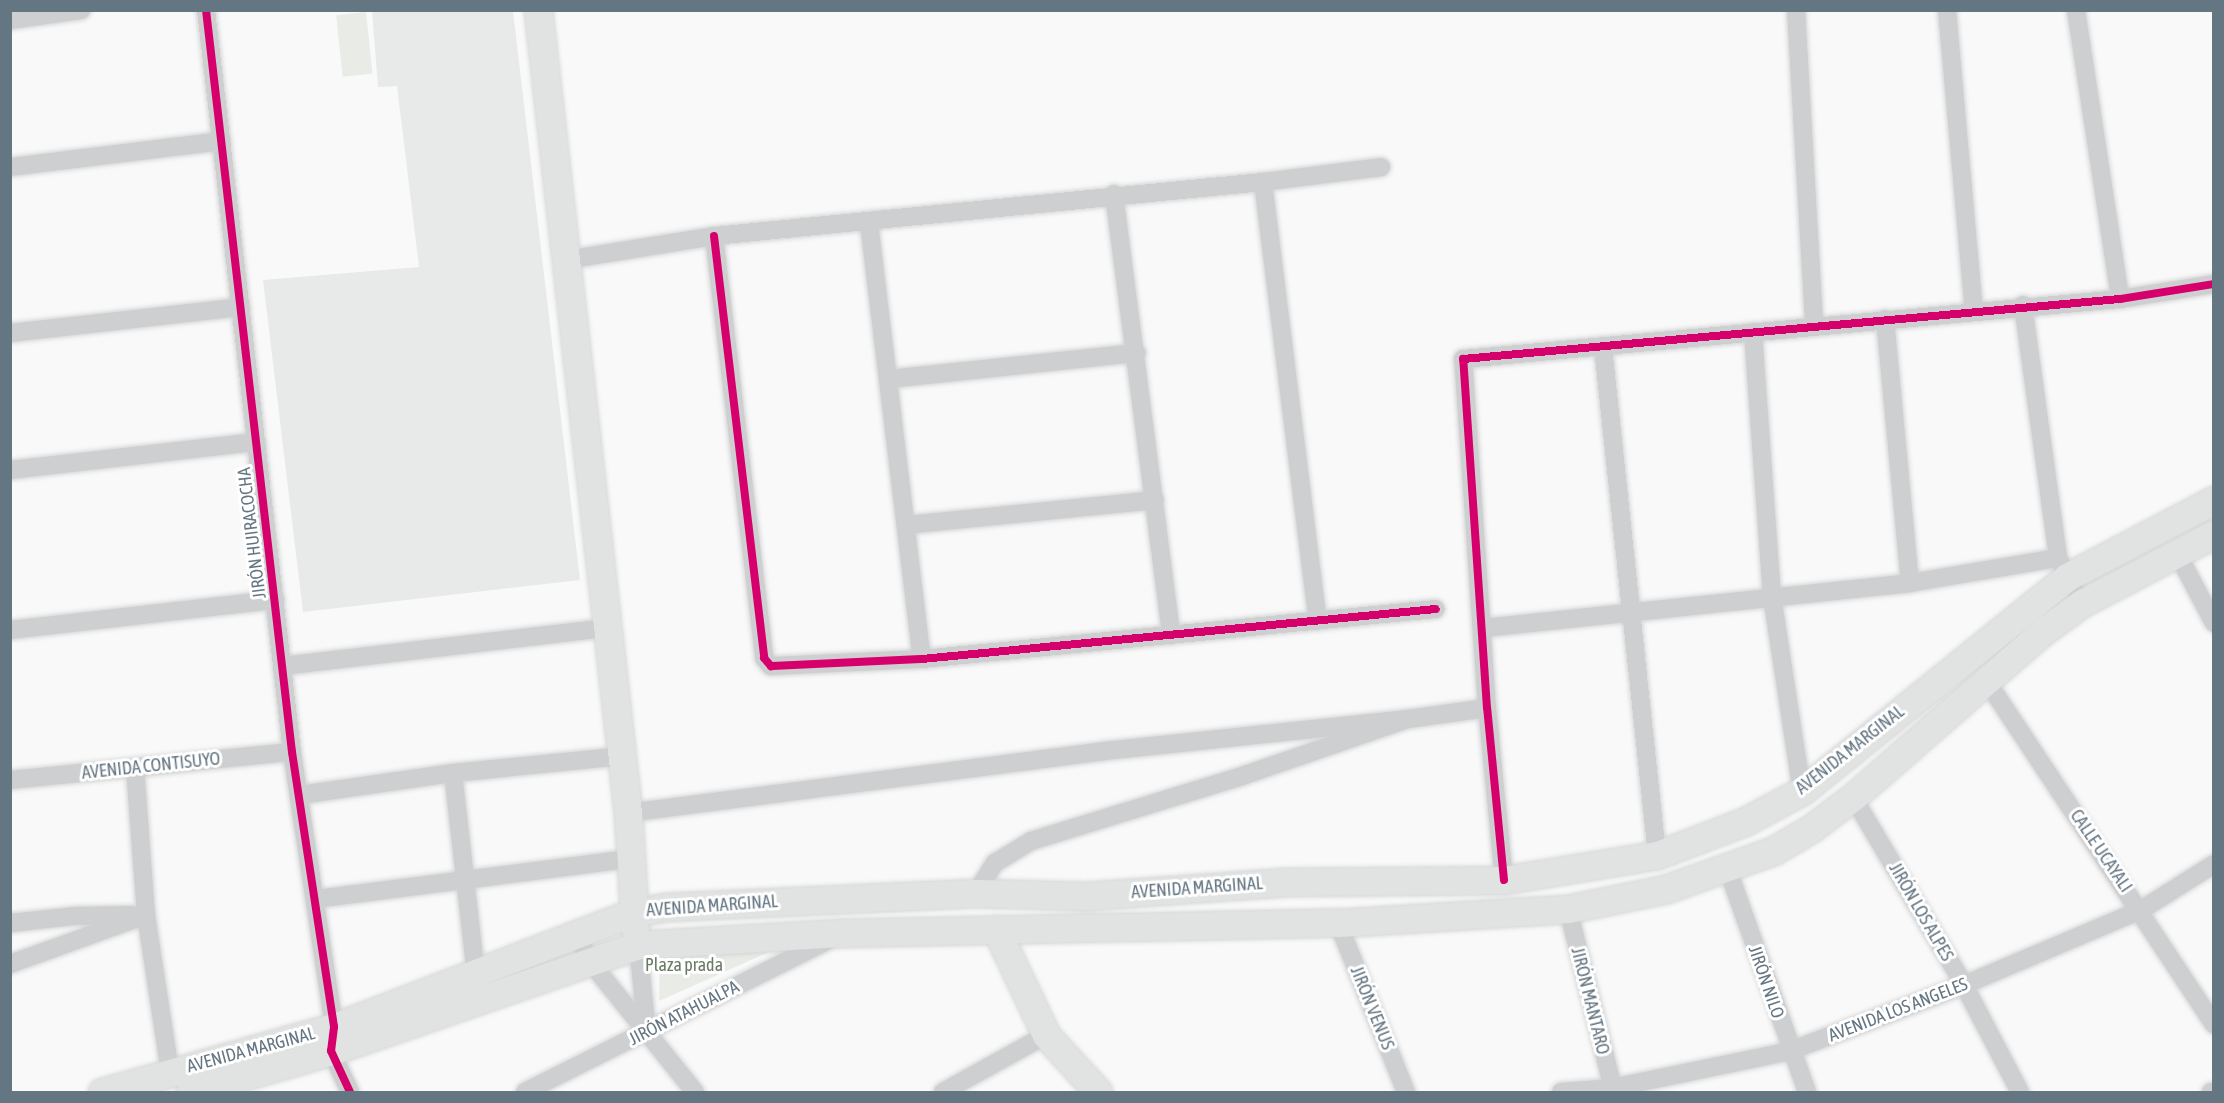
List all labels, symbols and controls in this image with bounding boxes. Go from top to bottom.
street label: JIRÓN HUIRACOCHA [233,466,271,600]
street label: AVENIDA MARGINAL [1791,701,1909,799]
street label: AVENIDA CONTISUYO [81,748,221,784]
street label: CALLE UCAYALI [2065,806,2137,896]
street label: JIRÓN LOS ALPES [1884,859,1958,965]
street label: AVENIDA MARGINAL [1131,873,1263,903]
street label: AVENIDA MARGINAL [646,891,778,921]
street label: JIRÓN NILO [1744,943,1788,1021]
street label: JIRÓN MANTARO [1566,945,1614,1057]
park label: Plaza prada [645,954,723,976]
street label: JIRÓN VENUS [1345,963,1399,1053]
street label: AVENIDA LOS ANGELES [1825,973,1971,1047]
street label: JIRÓN ATAHUALPA [625,976,743,1050]
street label: AVENIDA MARGINAL [185,1023,317,1077]

